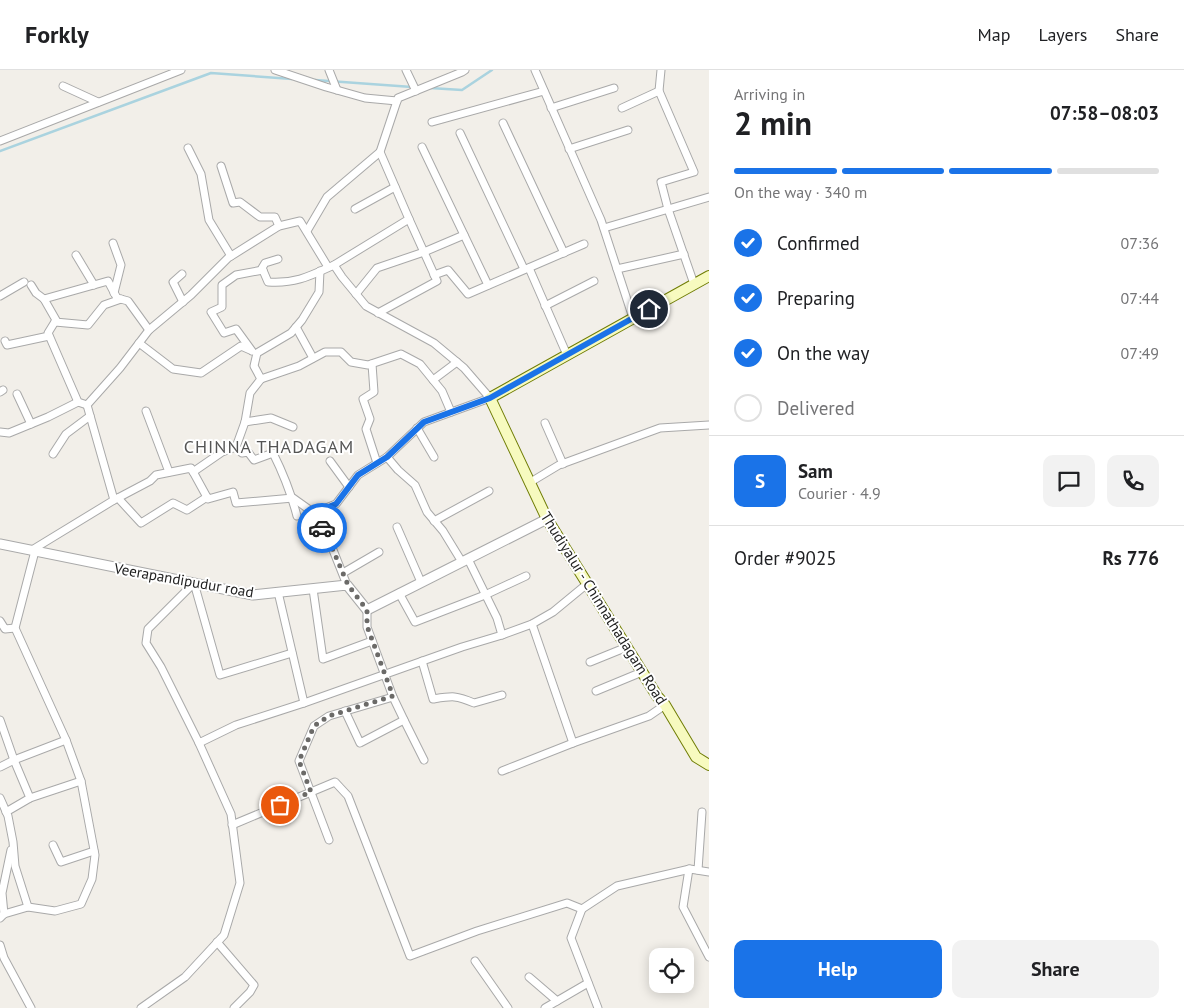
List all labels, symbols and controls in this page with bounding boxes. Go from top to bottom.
text: Forkly [25,19,89,50]
text: Map [978,23,1010,46]
text: Layers [1038,23,1087,46]
text: Share [1115,23,1159,46]
text: Arriving in [734,84,805,104]
text: 07:58–08:03 [1050,101,1159,125]
text: 2 min [734,102,812,144]
text: On the way · 340 m [734,182,867,202]
icon: check [734,229,762,257]
text: Confirmed [777,231,860,255]
text: 07:36 [1121,233,1159,253]
icon: check [734,284,762,312]
text: Preparing [777,286,855,310]
pin [628,288,670,330]
text: 07:44 [1121,288,1159,308]
icon: home [635,295,663,323]
icon: check [734,339,762,367]
text: On the way [777,341,869,365]
text: 07:49 [1121,343,1159,363]
text: Delivered [777,396,855,420]
district label: CHINNA THADAGAM [184,435,354,458]
button: chat [1043,455,1095,507]
button: phone [1107,455,1159,507]
text: Sam [798,459,833,483]
text: S [755,469,765,493]
text: Courier · 4.9 [798,483,881,503]
courier [297,503,347,553]
street label: Thudiyalur - Chinnathadagam Road [537,508,671,708]
icon: car [308,514,336,542]
text: Order #9025 [734,546,837,570]
text: Rs 776 [1102,546,1159,570]
street label: Veerapandipudur road [112,558,255,602]
pin [259,784,301,826]
icon: bag [266,791,294,819]
button: Help [734,940,942,998]
button: Share [952,940,1159,998]
map controls [649,948,694,993]
button: locate [649,948,694,993]

